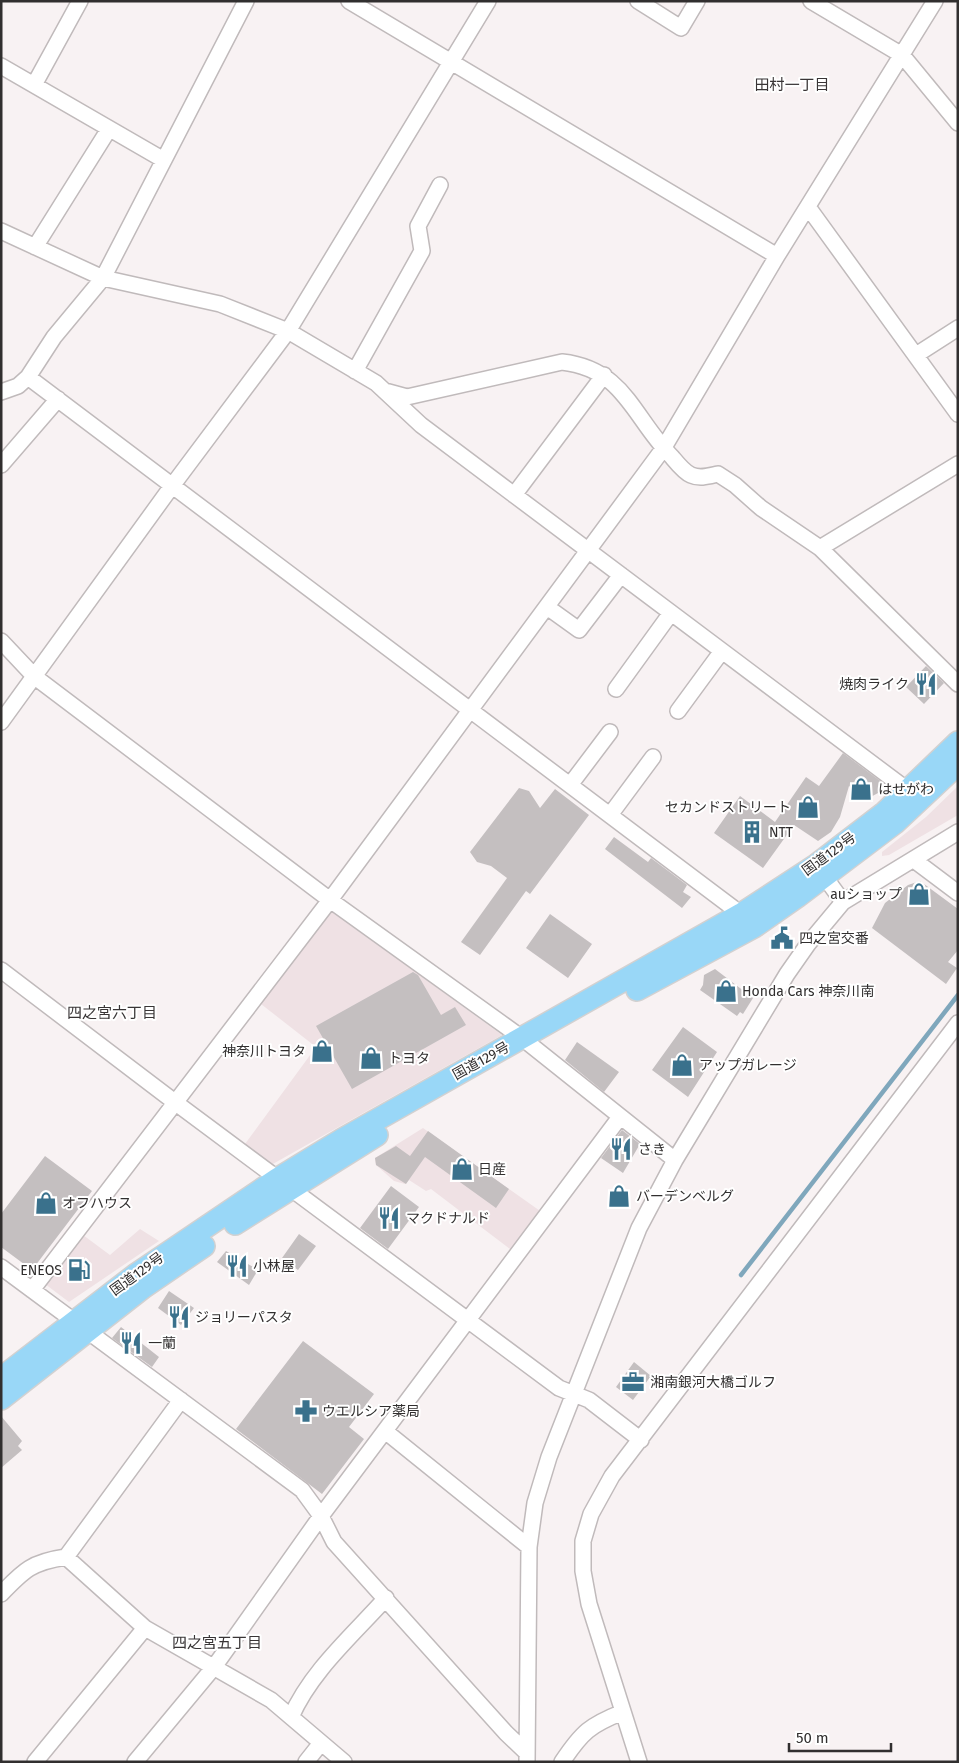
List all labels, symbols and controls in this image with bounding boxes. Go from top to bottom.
district label: 田村一丁目 [754,76,830,94]
restaurant icon: 焼肉ライク [913,671,939,697]
place label: 焼肉ライク [839,676,909,693]
shop icon: はせがわ [848,776,874,802]
place label: はせがわ [878,781,934,798]
shop icon: セカンドストリート [795,794,821,820]
place label: セカンドストリート [665,799,791,816]
building icon: NTT [739,819,765,845]
place label: NTT [769,824,794,841]
street label: 国道129号 [799,829,859,879]
shop icon: auショップ [906,881,932,907]
place label: auショップ [830,886,902,903]
public building icon: 四之宮交番 [769,925,795,951]
place label: 四之宮交番 [799,930,869,947]
shop icon: Honda Cars 神奈川南 [713,978,739,1004]
place label: Honda Cars 神奈川南 [742,983,874,1000]
district label: 四之宮六丁目 [67,1004,157,1022]
shop icon: 神奈川トヨタ [309,1038,335,1064]
street label: 国道129号 [450,1038,512,1084]
place label: 神奈川トヨタ [222,1043,306,1060]
shop icon: トヨタ [358,1045,384,1071]
place label: トヨタ [388,1050,430,1067]
shop icon: アップガレージ [669,1052,695,1078]
place label: アップガレージ [699,1057,797,1074]
restaurant icon: さき [608,1136,634,1162]
place label: さき [638,1141,666,1158]
shop icon: 日産 [449,1156,475,1182]
place label: 日産 [478,1161,506,1178]
shop icon: バーデンベルグ [606,1183,632,1209]
place label: バーデンベルグ [636,1188,734,1205]
shop icon: オフハウス [33,1190,59,1216]
place label: オフハウス [62,1195,132,1212]
restaurant icon: マクドナルド [376,1205,402,1231]
place label: マクドナルド [406,1210,490,1227]
street label: 国道129号 [107,1249,167,1299]
restaurant icon: 小林屋 [224,1253,250,1279]
fuel station icon: ENEOS [66,1257,92,1283]
place label: 小林屋 [253,1258,295,1275]
place label: ENEOS [20,1262,62,1279]
restaurant icon: ジョリーパスタ [166,1304,192,1330]
place label: ジョリーパスタ [195,1309,293,1326]
restaurant icon: 一蘭 [118,1330,144,1356]
place label: 一蘭 [148,1335,176,1352]
office icon: 湘南銀河大橋ゴルフ [620,1369,646,1395]
place label: 湘南銀河大橋ゴルフ [650,1374,776,1391]
pharmacy icon: ウエルシア薬局 [293,1398,319,1424]
place label: ウエルシア薬局 [322,1403,420,1420]
district label: 四之宮五丁目 [172,1634,262,1652]
scale bar [789,1720,892,1752]
text: 50 m [796,1729,829,1747]

